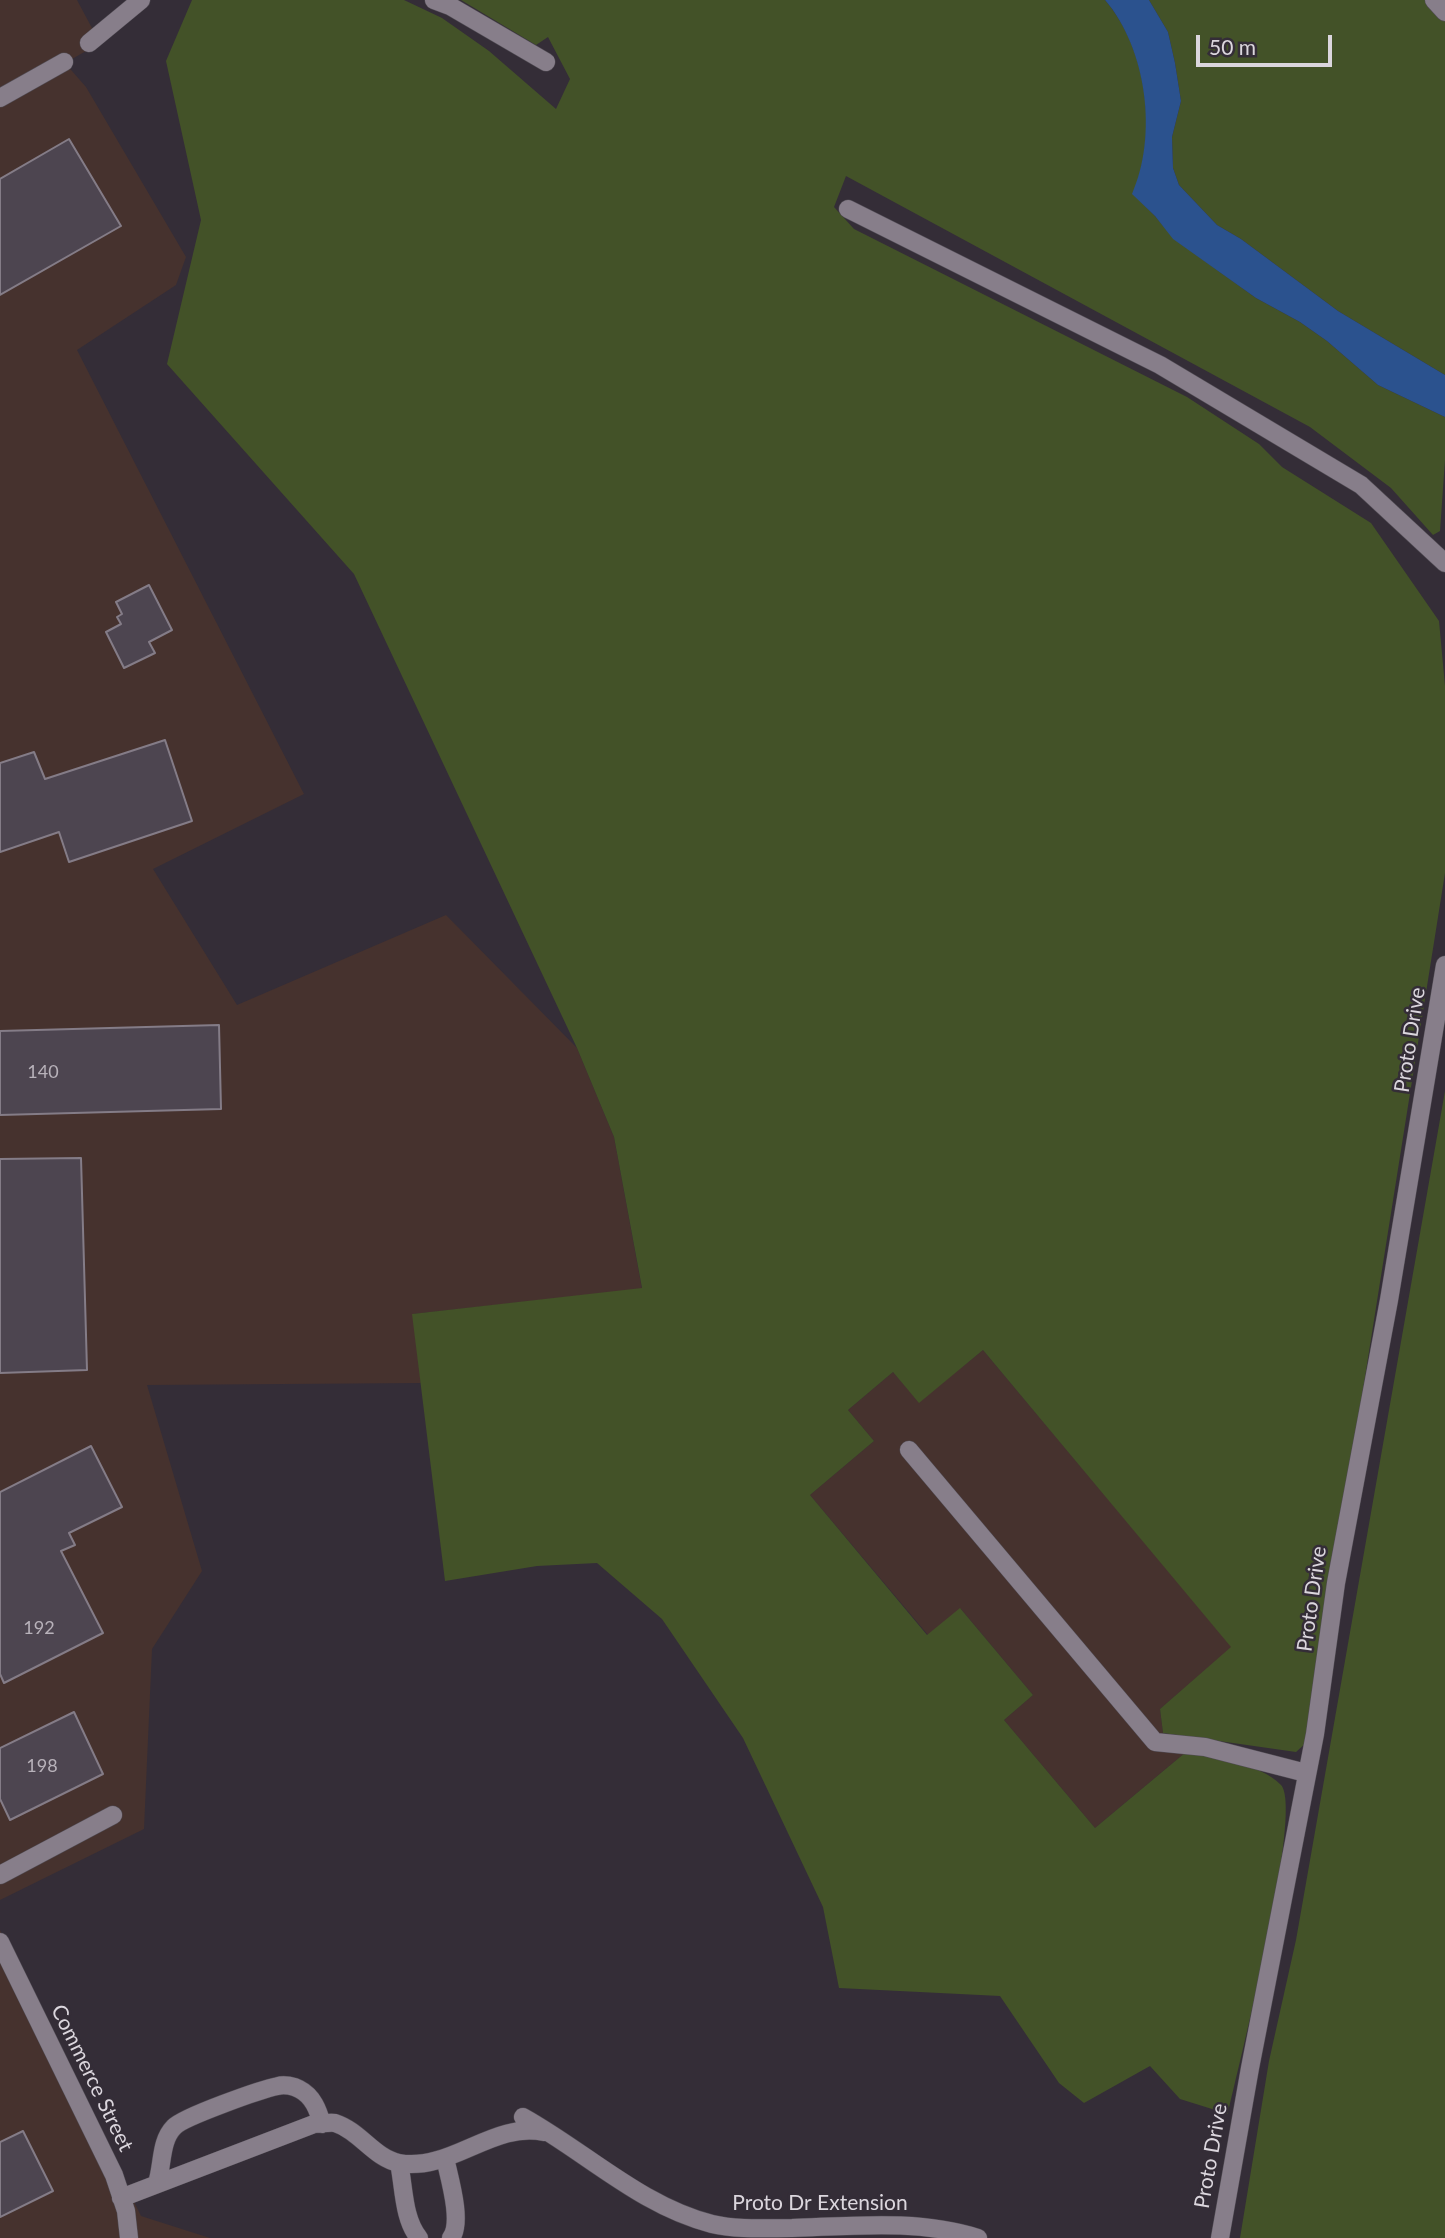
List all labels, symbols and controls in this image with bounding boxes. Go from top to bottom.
scale bar [1200,21,1336,65]
text: 50 m [1209,34,1256,59]
street label: Proto Drive [1389,986,1431,1094]
house number: 140 [27,1061,59,1083]
street label: Proto Drive [1292,1545,1332,1653]
house number: 192 [23,1617,55,1639]
house number: 198 [26,1755,58,1777]
street label: Commerce Street [46,2000,138,2156]
street label: Proto Drive [1189,2102,1233,2210]
street label: Proto Dr Extension [732,2190,908,2216]

